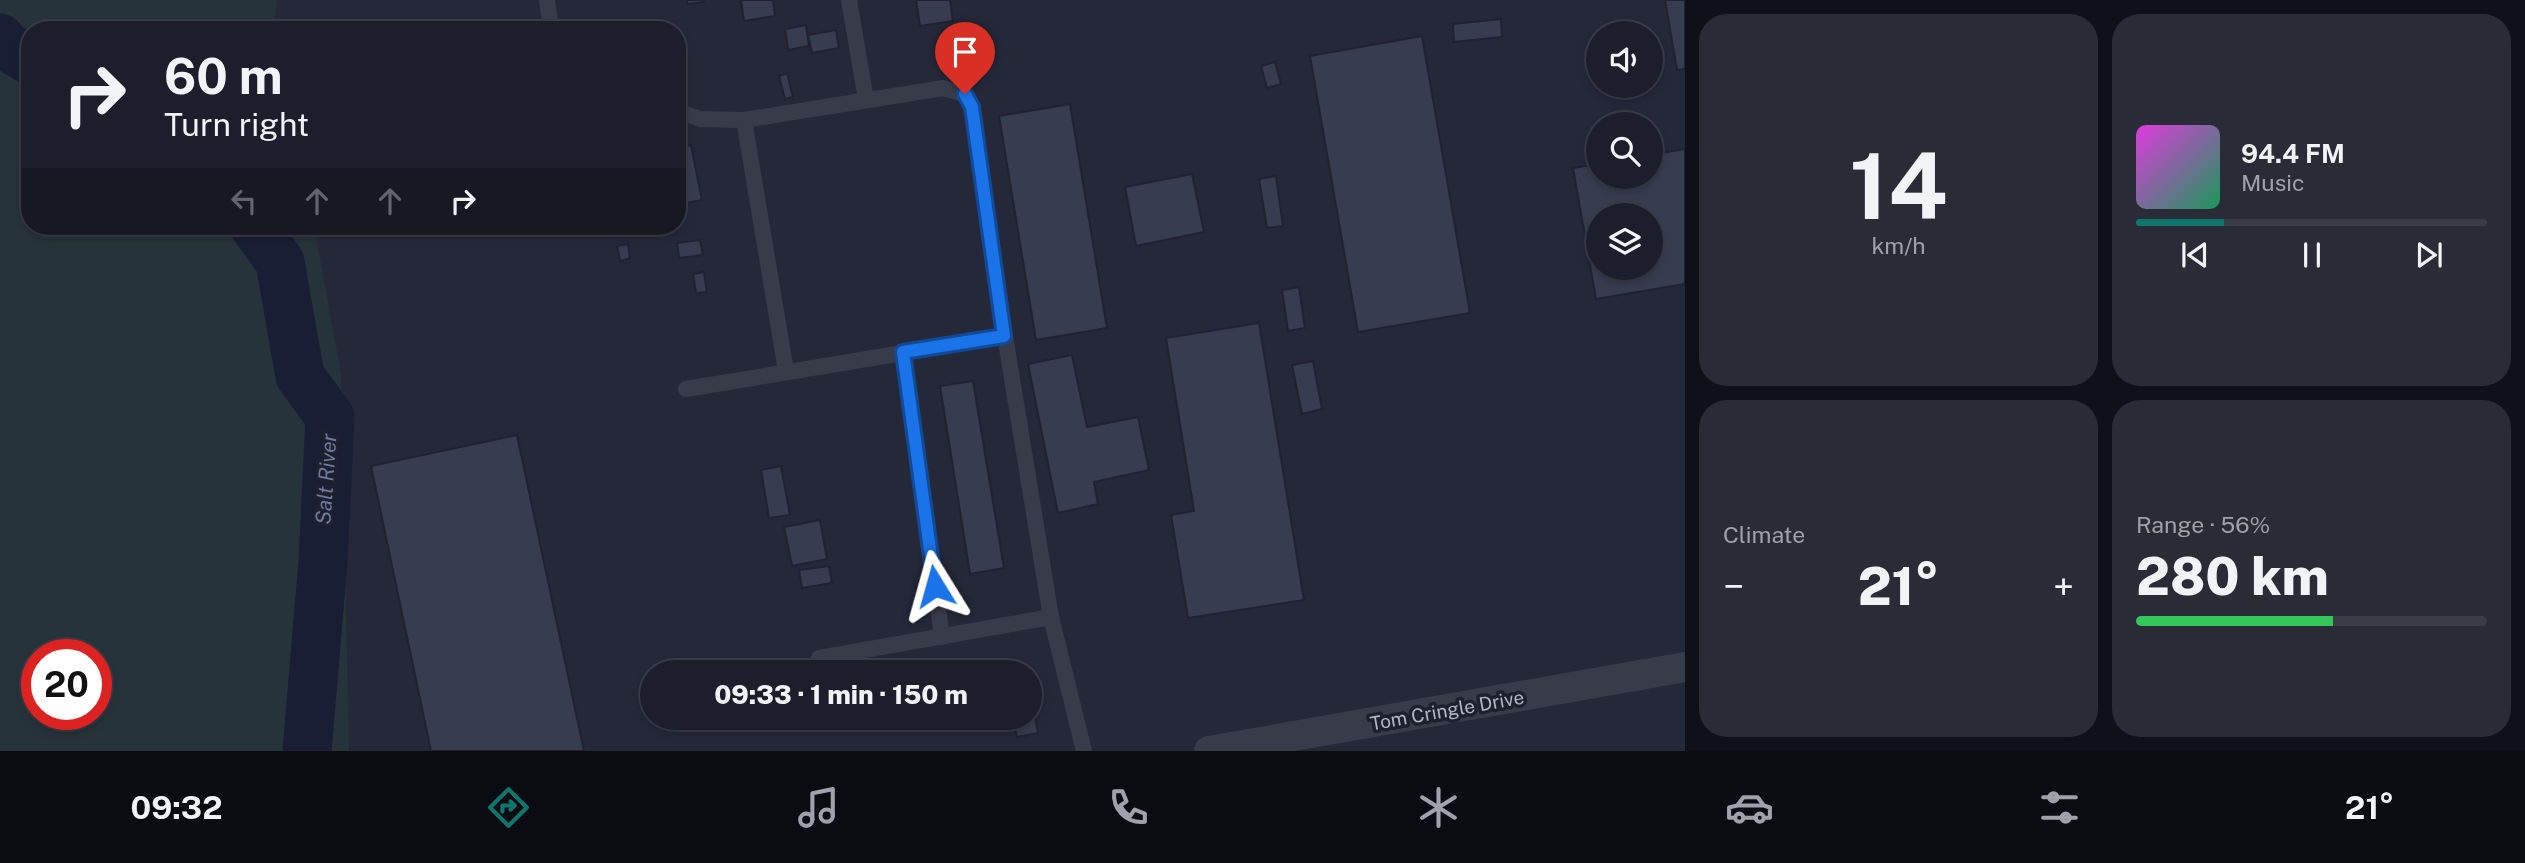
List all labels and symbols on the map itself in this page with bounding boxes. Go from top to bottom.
pin [935,22,995,94]
water label: Salt River [310,432,342,525]
position arrow [898,549,972,623]
speed limit sign: 20 [21,639,112,730]
street label: Tom Cringle Drive [1368,686,1526,734]

